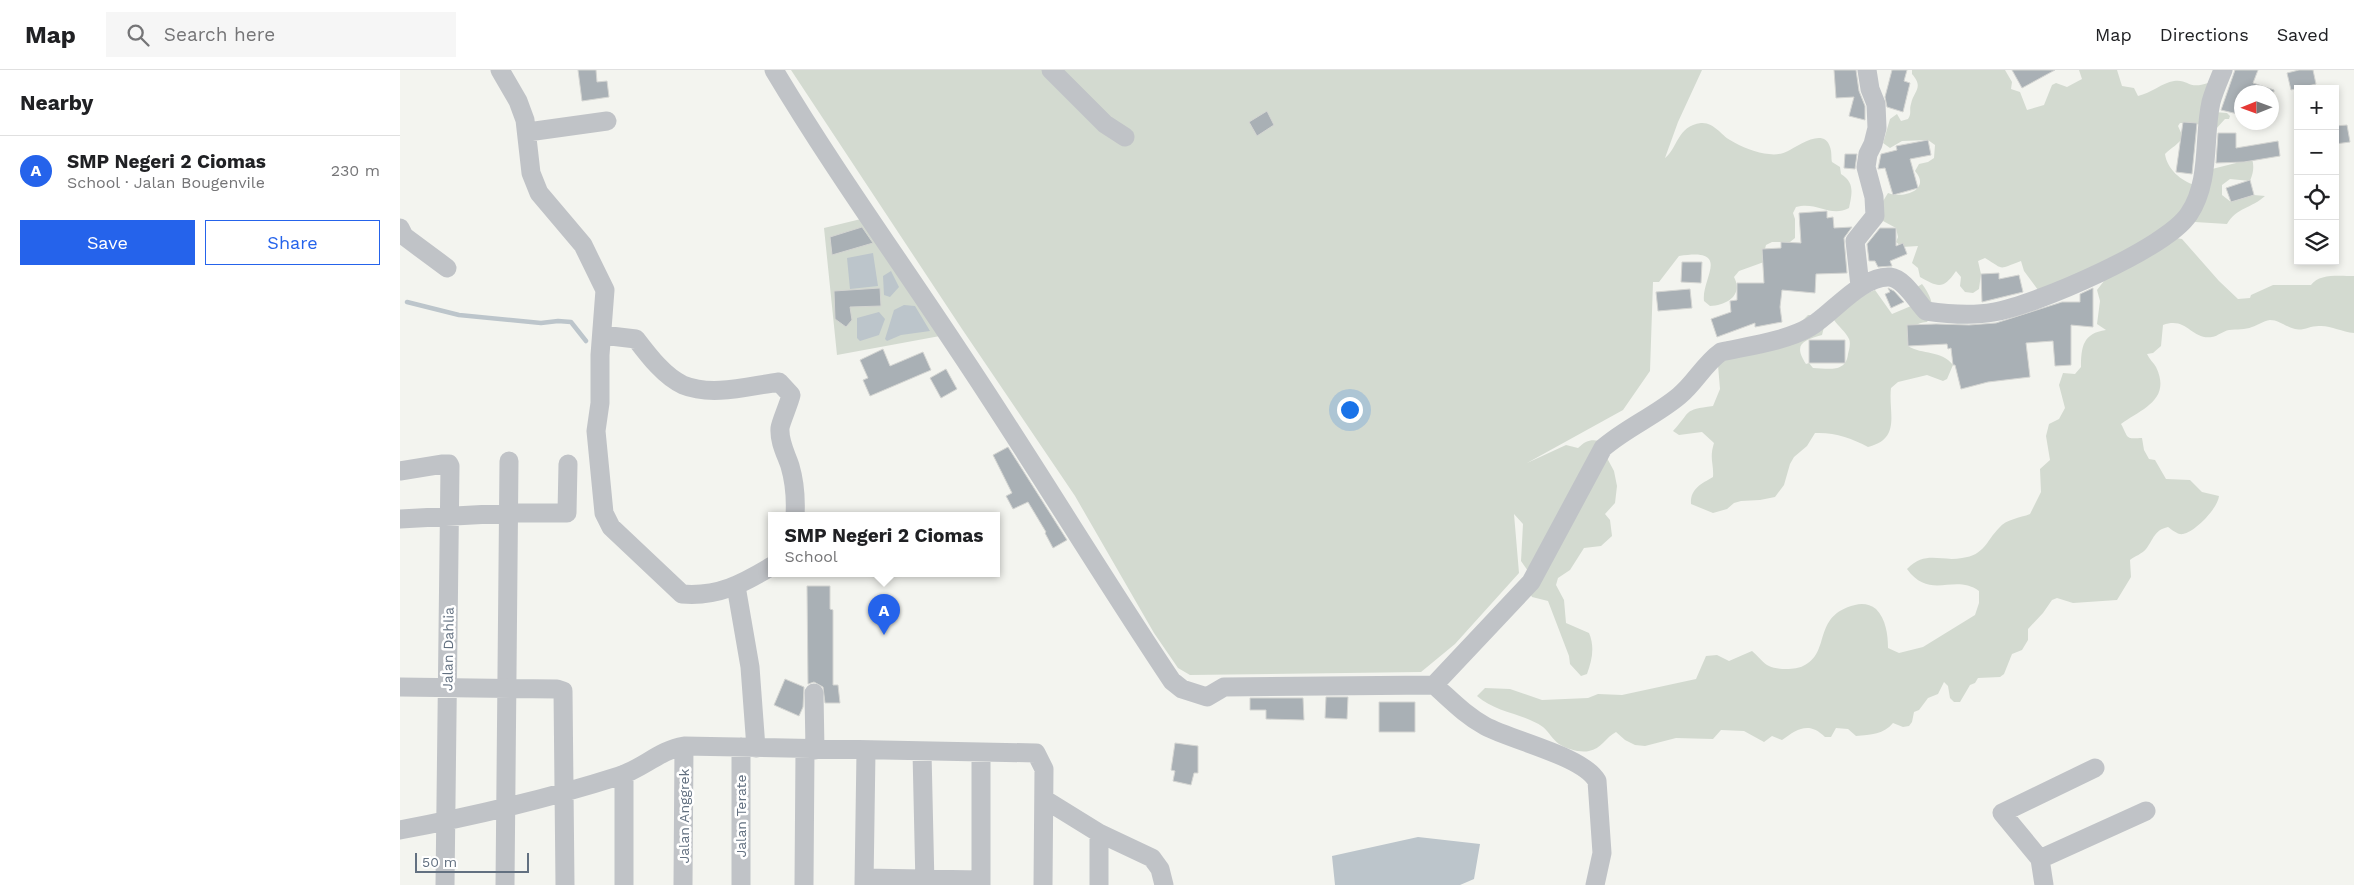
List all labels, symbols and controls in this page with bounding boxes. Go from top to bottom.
search box [106,12,456,57]
text: Map [25,21,76,49]
icon: search [124,21,152,49]
text: Search here [164,23,275,46]
text: Map [2095,24,2132,45]
text: Directions [2160,24,2249,45]
text: Saved [2277,24,2329,45]
north arrow [2234,85,2279,130]
map controls [2294,85,2339,265]
button: + [2294,85,2339,130]
text: Nearby [20,90,93,115]
button: − [2294,130,2339,175]
text: SMP Negeri 2 Ciomas [67,150,266,173]
text: A [31,161,41,180]
text: 230 m [331,161,380,180]
text: School · Jalan Bougenvile [67,173,265,192]
button: locate [2294,175,2339,220]
button: Save [20,220,195,265]
button: Share [205,220,380,265]
button: layers [2294,220,2339,265]
your location [1337,397,1363,423]
popup [768,512,1000,577]
text: SMP Negeri 2 Ciomas [785,524,983,547]
text: School [785,547,838,566]
pin: A [868,594,900,635]
street label: Jalan Dahlia [439,607,457,691]
street label: Jalan Anggrek [676,768,692,864]
street label: Jalan Terate [733,775,749,857]
scale bar [415,850,529,873]
text: 50 m [422,854,457,870]

